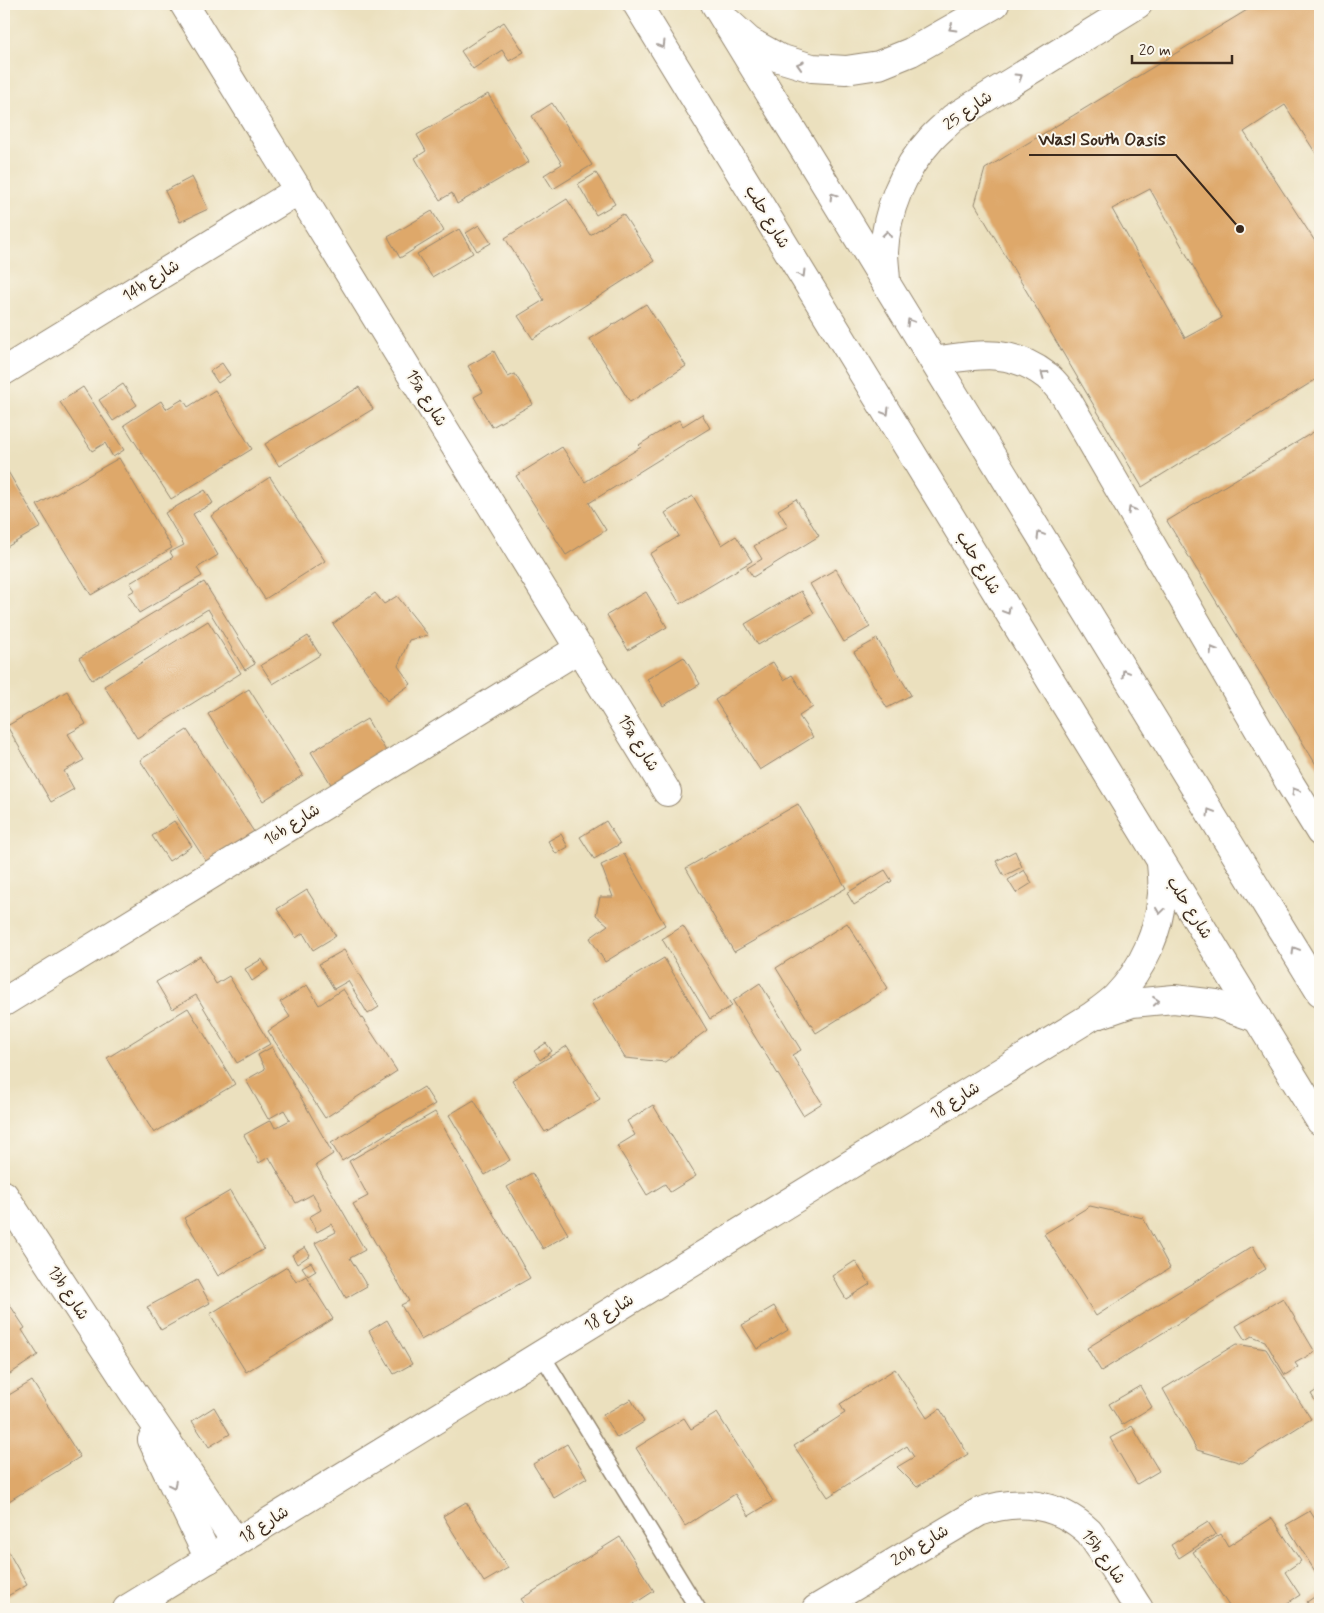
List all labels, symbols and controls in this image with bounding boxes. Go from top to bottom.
one-way arrow [949,22,958,32]
scale bar [1132,32,1232,64]
one-way arrow [656,40,666,49]
text: 20 m [1139,41,1171,61]
one-way arrow [796,60,804,70]
one-way arrow [1014,74,1023,83]
street label: شارع 25 [939,87,997,135]
callout: Wasl South Oasis [1029,122,1176,155]
text: Wasl South Oasis [1037,128,1166,152]
street label: شارع حلب [740,182,794,252]
one-way arrow [830,193,840,202]
one-way arrow [881,230,892,238]
street label: 14b شارع [118,255,184,307]
one-way arrow [795,268,805,277]
one-way arrow [907,318,917,327]
street label: 15a شارع [401,366,451,430]
one-way arrow [1040,371,1050,380]
one-way arrow [880,407,890,416]
one-way arrow [1128,506,1138,515]
street label: شارع حلب [951,528,1005,598]
one-way arrow [1037,531,1047,540]
one-way arrow [1001,605,1011,614]
one-way arrow [1209,647,1219,656]
one-way arrow [1122,670,1132,679]
street label: 15a شارع [613,711,663,775]
one-way arrow [1291,787,1301,796]
street label: 16b شارع [260,799,324,851]
one-way arrow [1207,808,1216,817]
street label: شارع حلب [1162,873,1216,943]
one-way arrow [1155,907,1165,916]
one-way arrow [1291,947,1301,956]
one-way arrow [1152,995,1160,1006]
street label: شارع 18 [926,1078,984,1124]
street label: 13b شارع [43,1262,93,1324]
street label: شارع 18 [580,1290,638,1336]
one-way arrow [167,1480,177,1489]
street label: شارع 18 [235,1502,293,1548]
street label: 20b شارع [887,1521,953,1571]
street label: 15b شارع [1076,1526,1130,1588]

